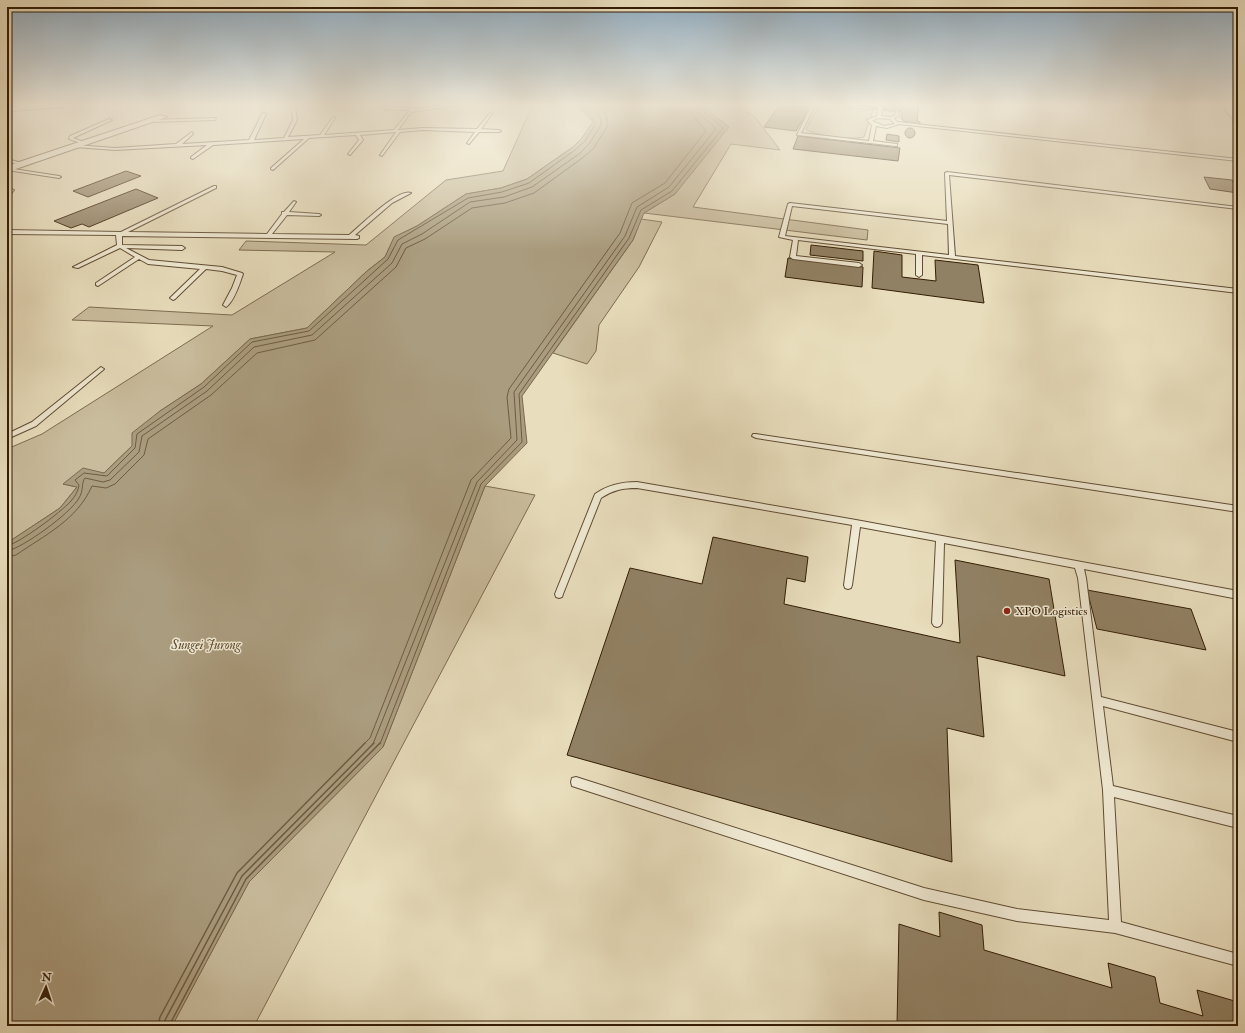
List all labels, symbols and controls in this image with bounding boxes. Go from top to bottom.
place label: XPO Logistics [1015,604,1087,619]
marker: XPO Logistics [1002,606,1012,616]
water label: Sungei Jurong [170,637,242,653]
north arrow [26,967,66,1007]
text: N [40,971,53,984]

